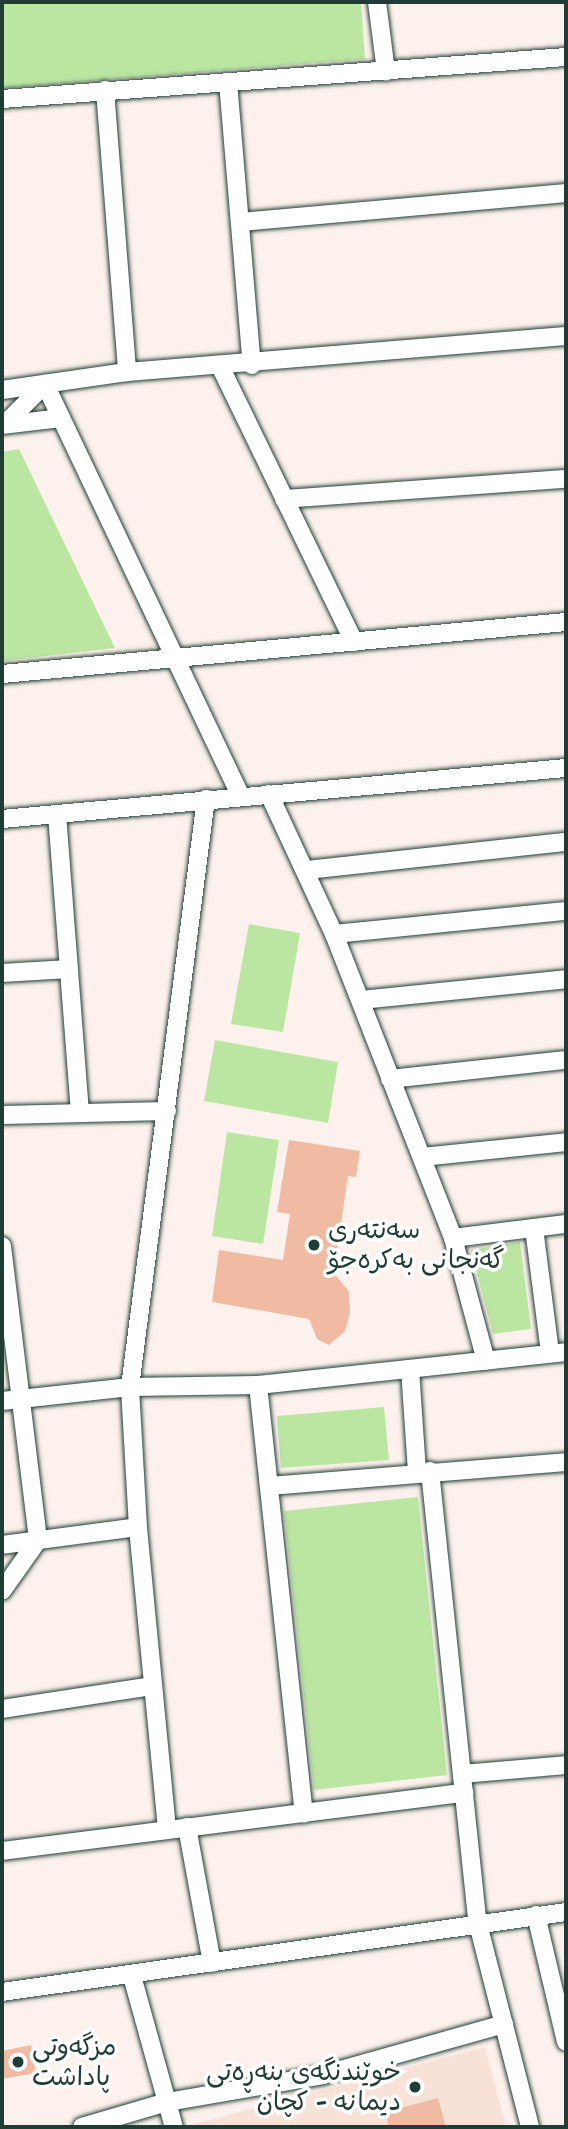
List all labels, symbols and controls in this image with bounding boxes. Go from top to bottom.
place label: سەنتەری گەنجانی بەکرەجۆ [328,1214,505,1276]
marker: سەنتەری گەنجانی بەکرەجۆ [306,1237,322,1253]
place label: مزگەوتی پاداشت [32,2031,116,2092]
marker: مزگەوتی پاداشت [10,2054,26,2070]
place label: خوێندنگەی بنەڕەتی دیمانە - کچان [206,2056,401,2118]
marker: خوێندنگەی بنەڕەتی دیمانە - کچان [407,2079,423,2095]

